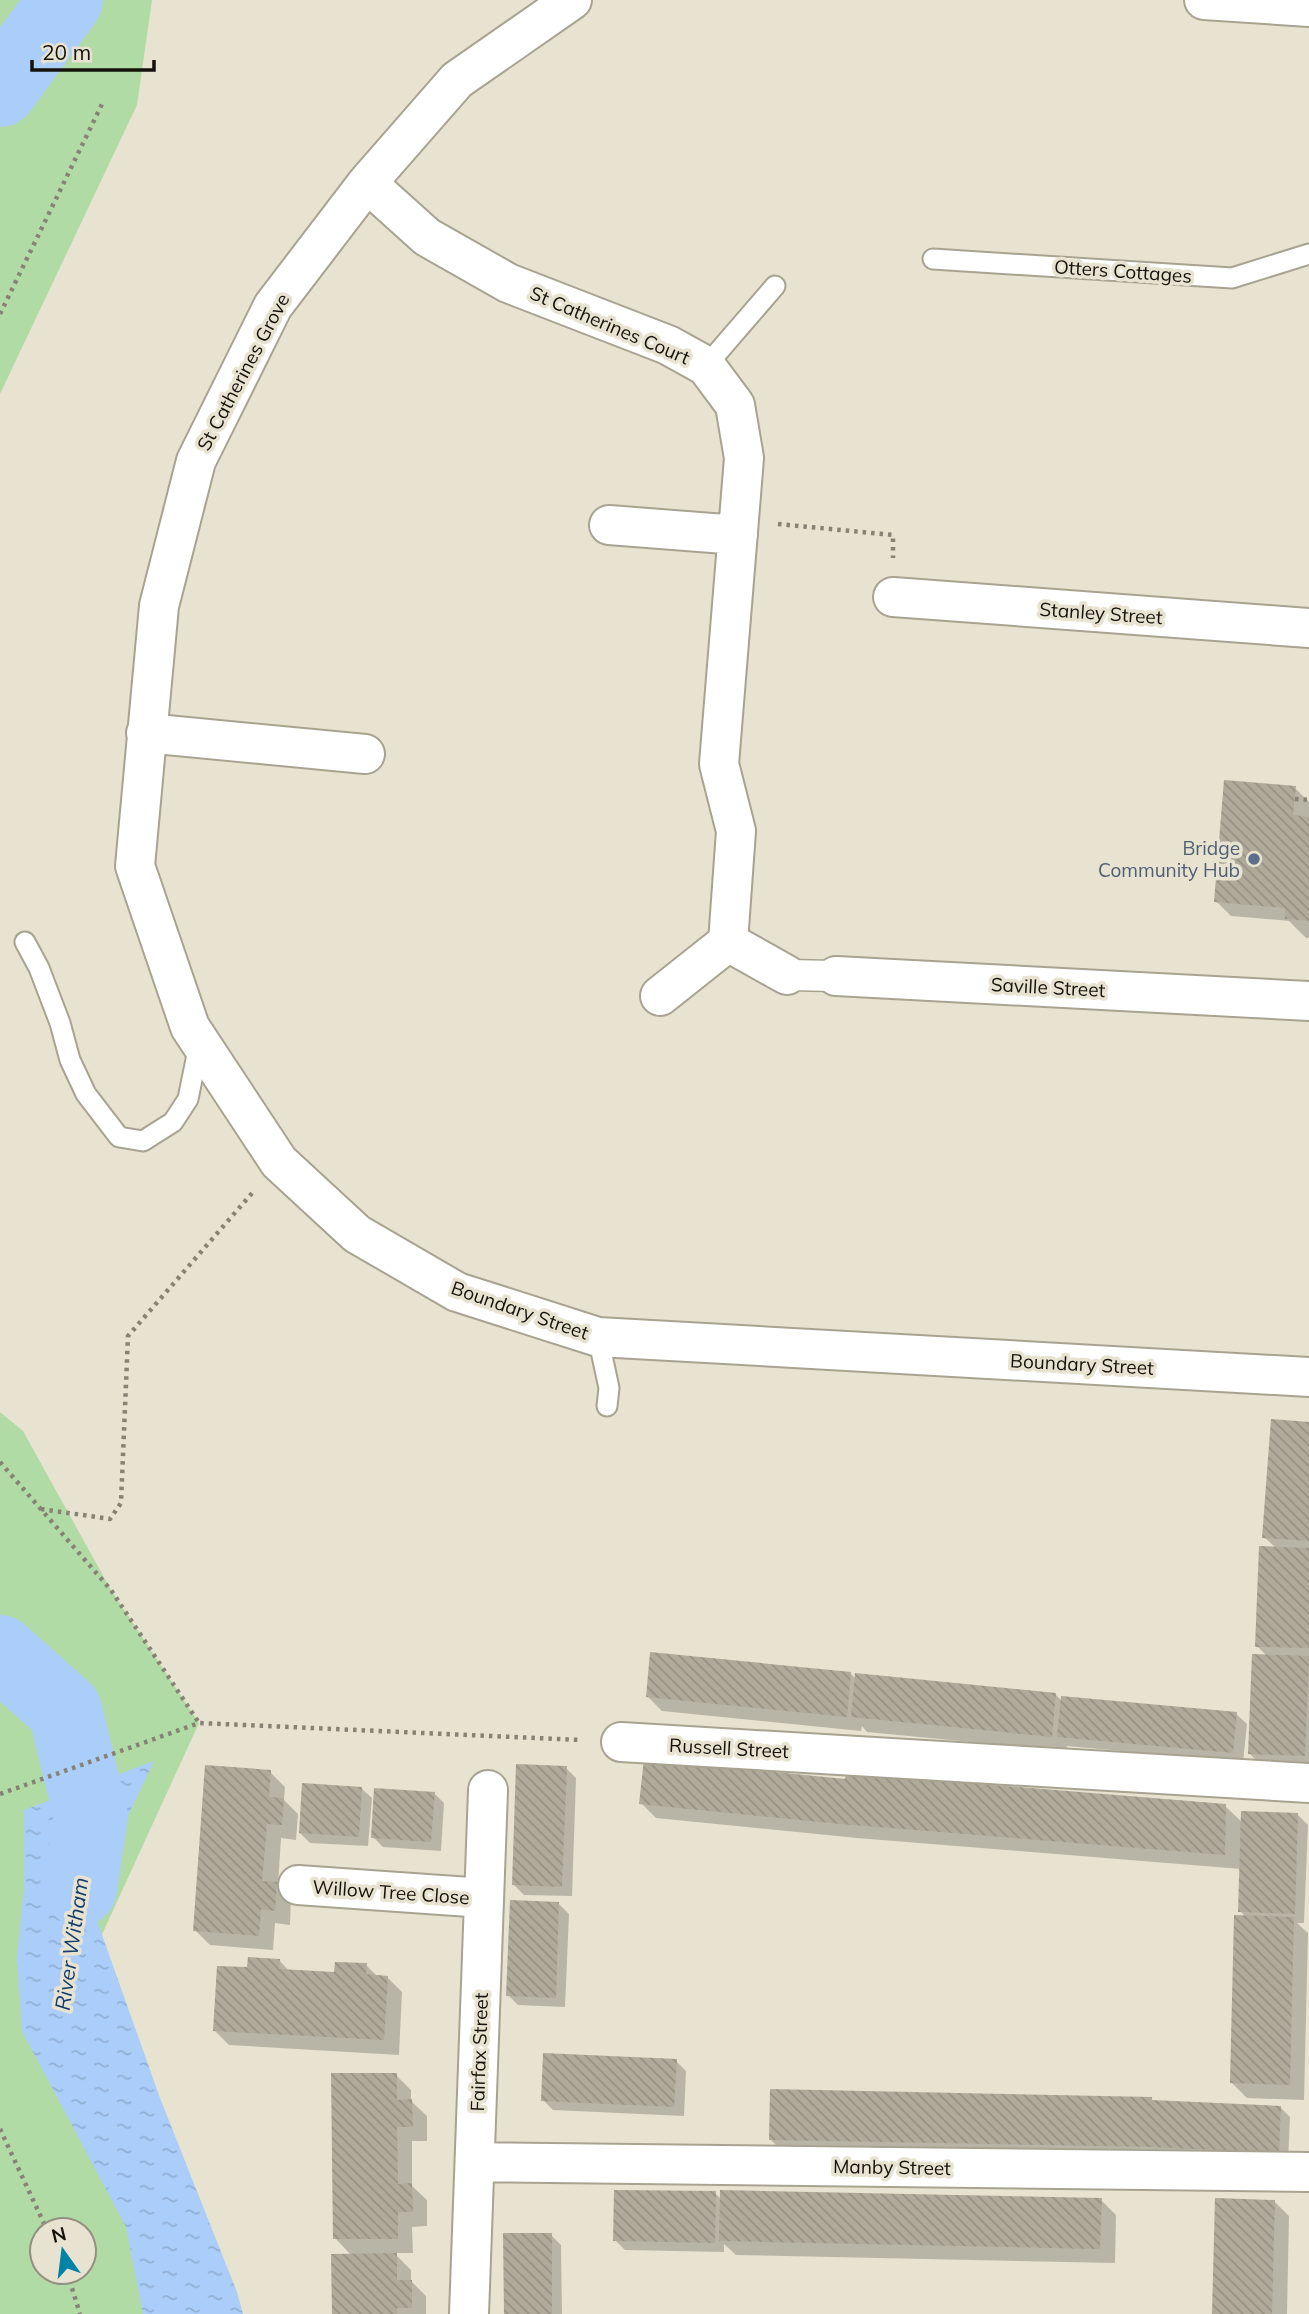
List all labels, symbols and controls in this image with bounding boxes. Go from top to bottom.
scale bar [32,28,154,72]
text: 20 m [42,39,91,65]
street label: Otters Cottages [1053,254,1193,288]
street label: St Catherines Court [527,281,694,370]
street label: St Catherines Grove [191,289,295,455]
street label: Stanley Street [1039,597,1164,629]
place label: Bridge Community Hub [1098,836,1240,882]
marker: Bridge Community Hub [1246,851,1262,867]
street label: Saville Street [990,972,1106,1002]
street label: Boundary Street [448,1275,592,1345]
street label: Boundary Street [1010,1348,1155,1380]
street label: Russell Street [669,1733,790,1763]
street label: Willow Tree Close [312,1875,470,1909]
water label: River Witham [49,1876,93,2012]
street label: Fairfax Street [465,1992,493,2112]
street label: Manby Street [833,2154,951,2180]
north arrow [28,2216,98,2286]
text: N [49,2221,69,2248]

